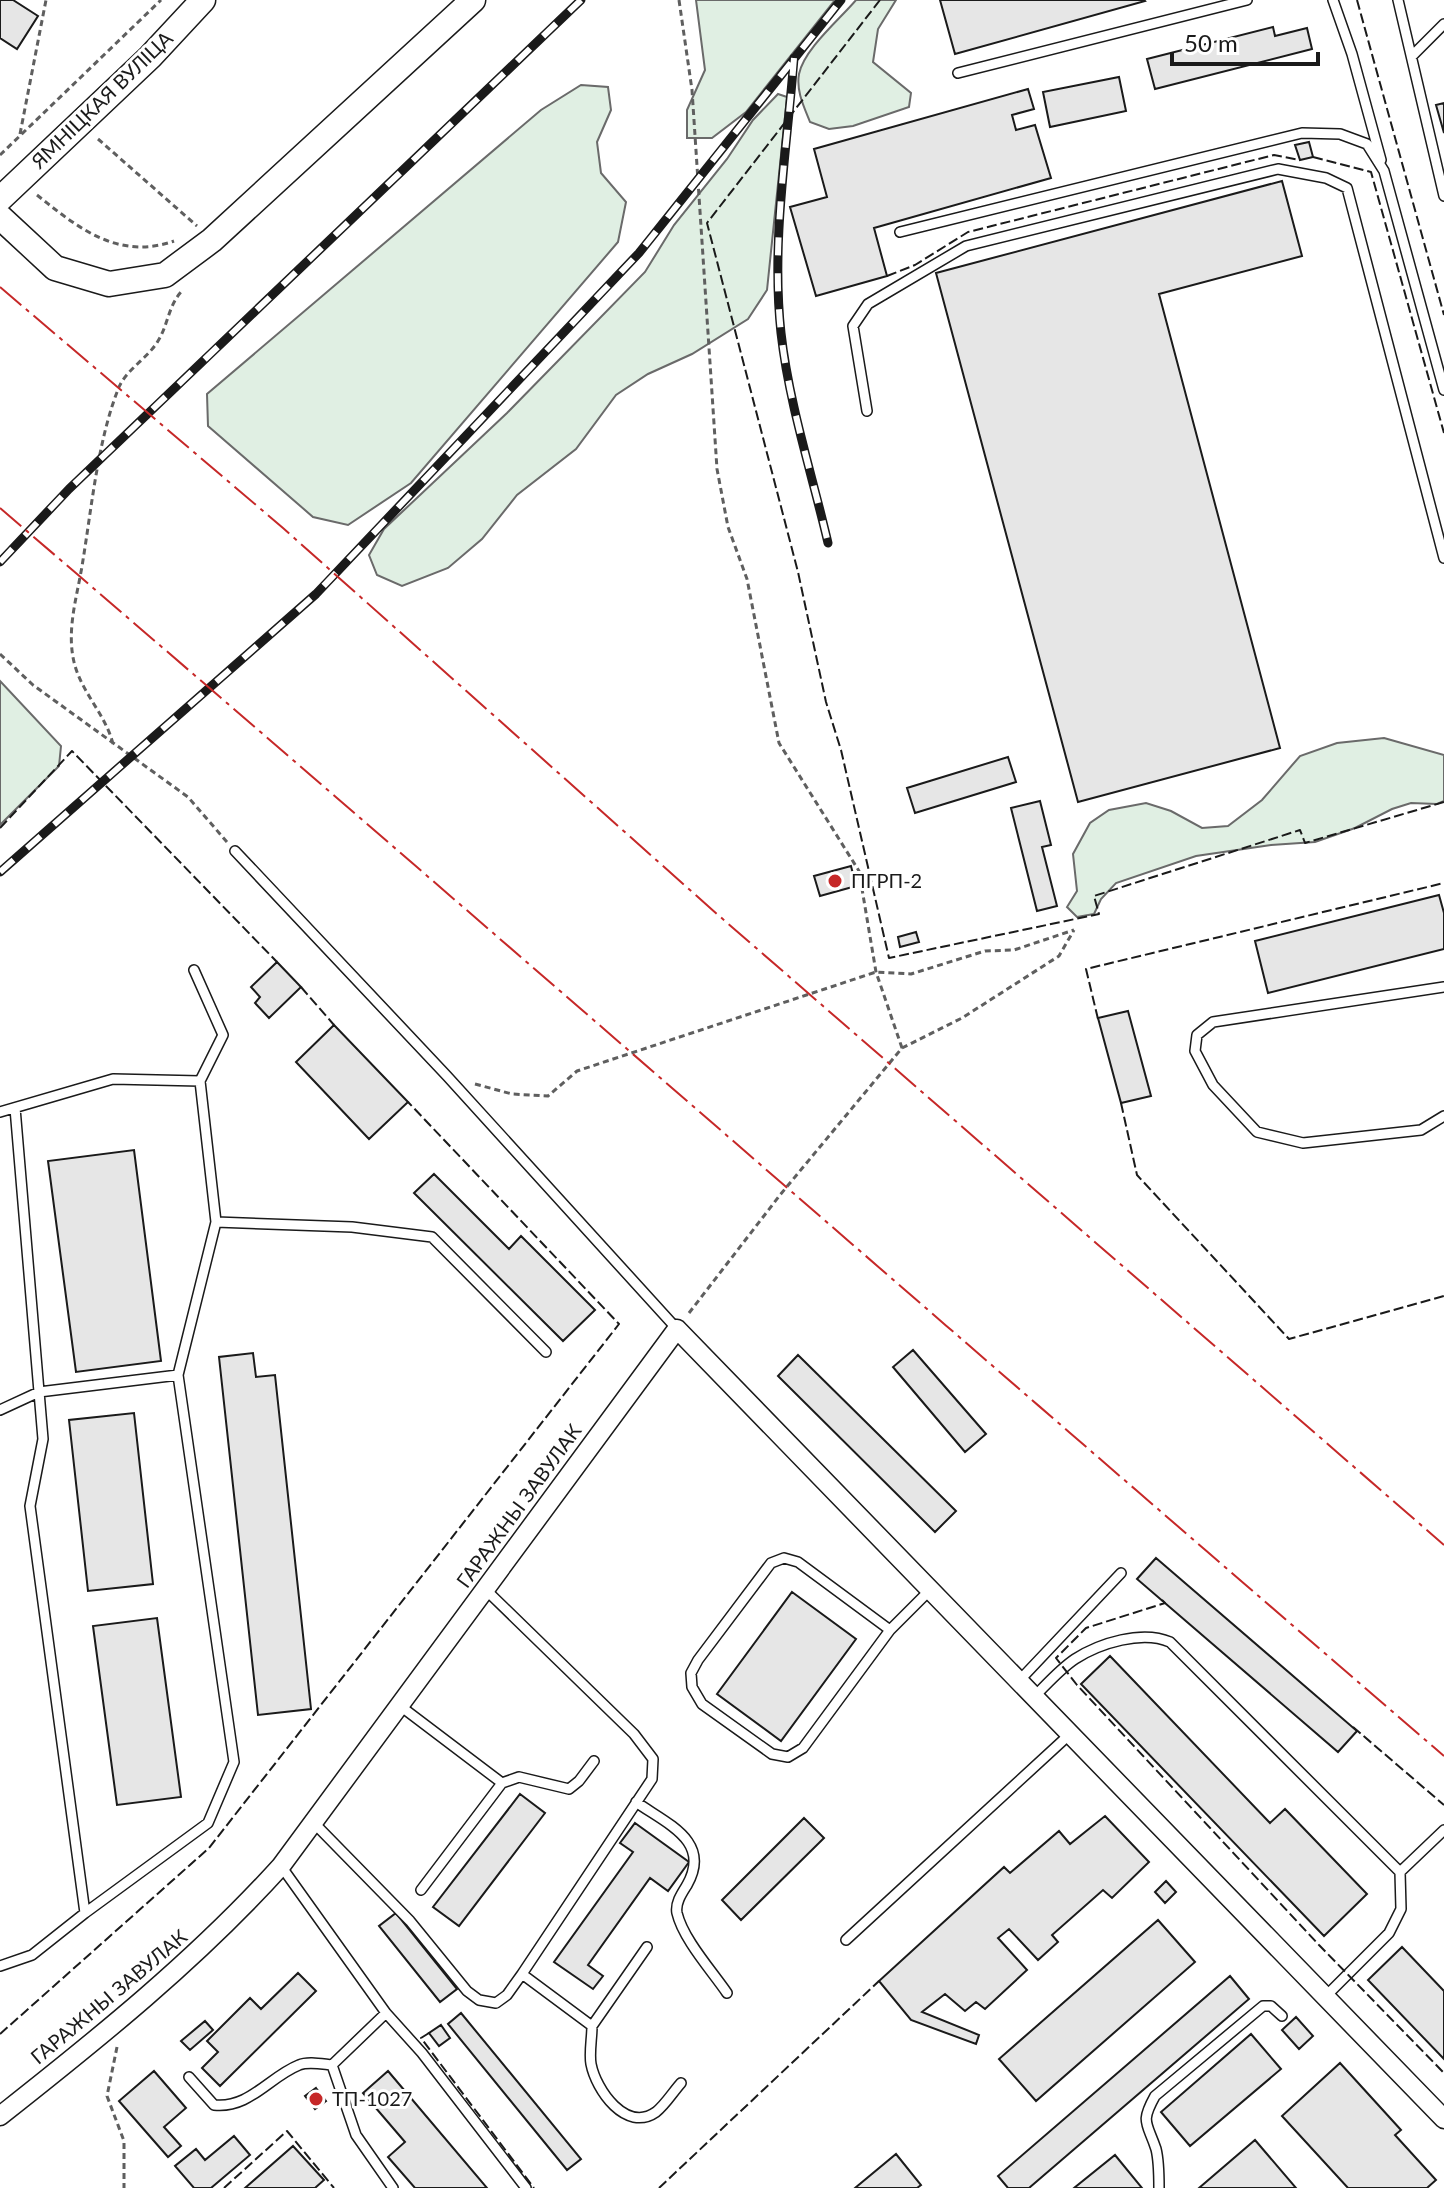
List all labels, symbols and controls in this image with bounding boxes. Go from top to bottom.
scale bar [1172,16,1318,66]
street label: ЯМНІЦКАЯ ВУЛІЦА [25,25,177,174]
text: 50 m [1184,28,1238,57]
place label: ПГРП-2 [851,868,922,892]
marker: ПГРП-2 [826,872,844,890]
street label: ГАРАЖНЫ ЗАВУЛАК [451,1418,586,1592]
street label: ГАРАЖНЫ ЗАВУЛАК [25,1924,192,2069]
place label: ТП-1027 [332,2086,412,2110]
marker: ТП-1027 [307,2090,325,2108]

